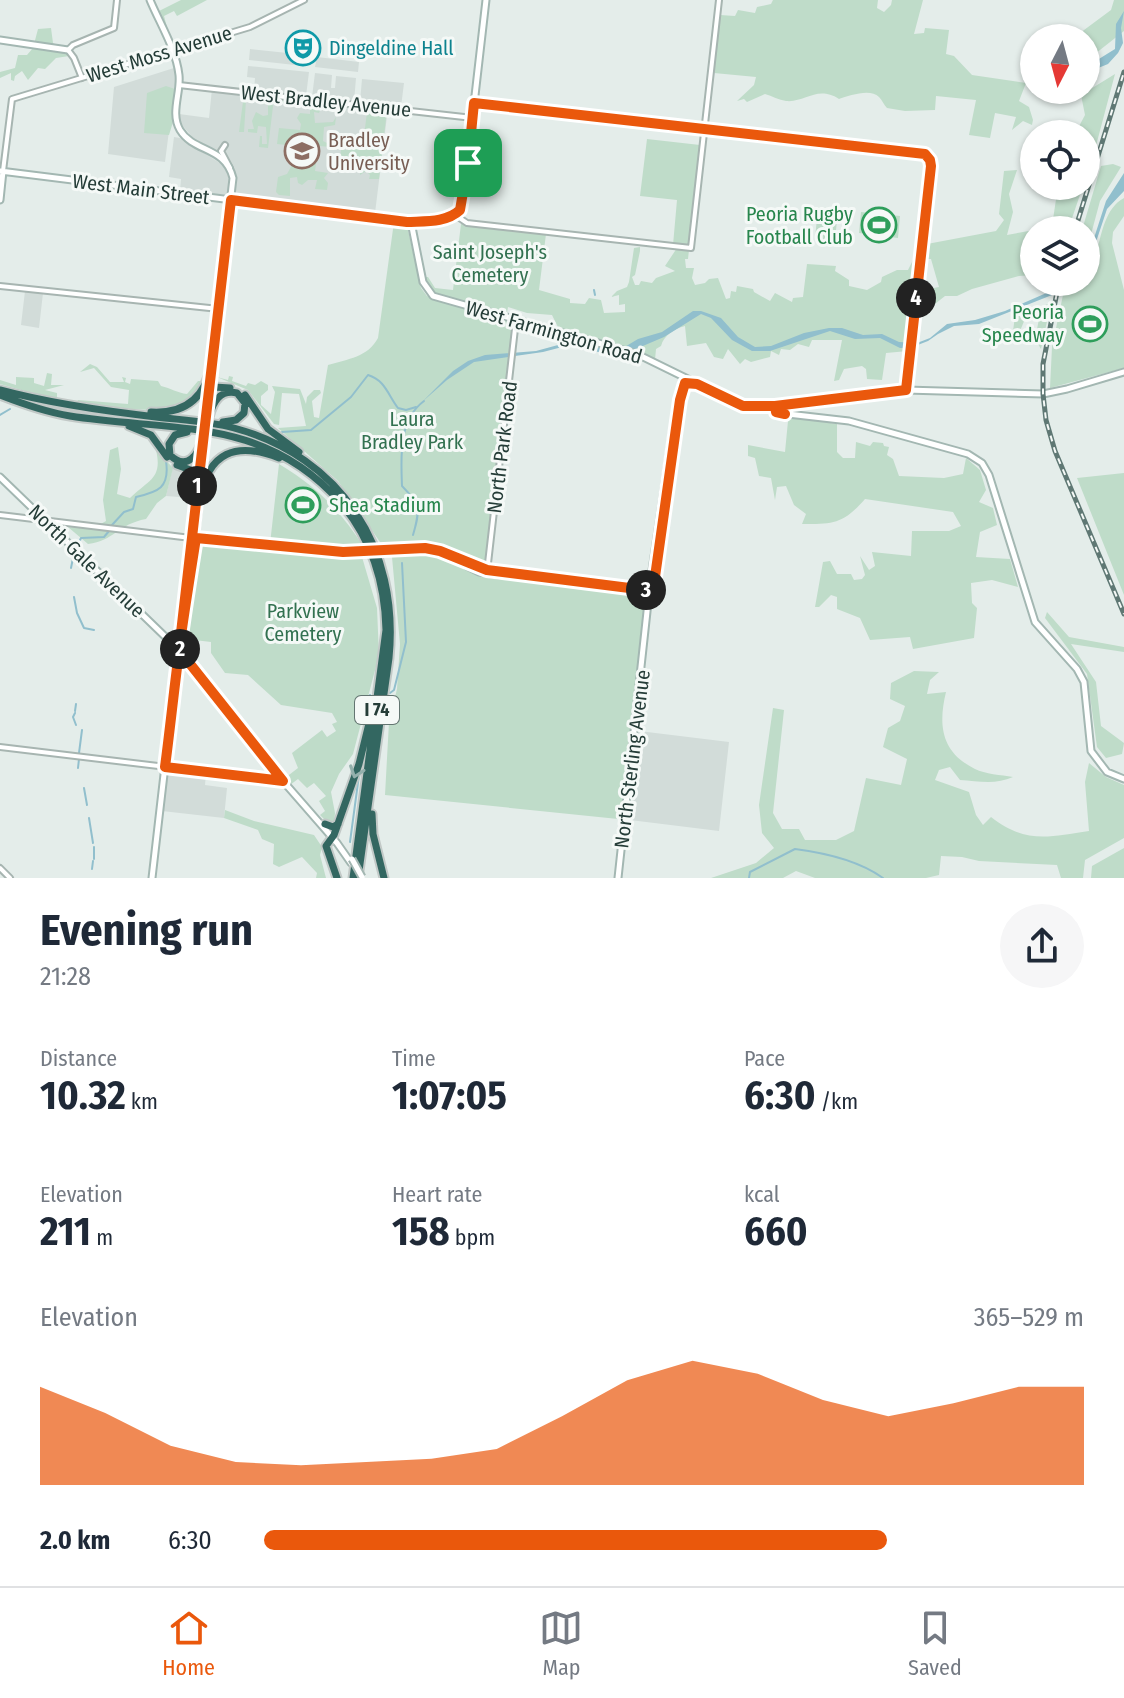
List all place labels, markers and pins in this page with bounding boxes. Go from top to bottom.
theatre icon: Dingeldine Hall [284,29,322,67]
place label: Dingeldine Hall [329,36,454,60]
place label: Bradley University [328,128,410,175]
pin [434,129,502,197]
school or university icon: Bradley University [283,132,321,170]
place label: Peoria Rugby Football Club [746,202,853,249]
sports icon: Peoria Rugby Football Club [860,206,898,244]
pin: 4 [896,278,936,318]
place label: Peoria Speedway [982,300,1064,347]
sports icon: Peoria Speedway [1071,305,1109,343]
pin: 1 [177,466,217,506]
sports icon: Shea Stadium [284,486,322,524]
place label: Shea Stadium [329,493,441,517]
pin: 3 [626,570,666,610]
pin: 2 [160,629,200,669]

